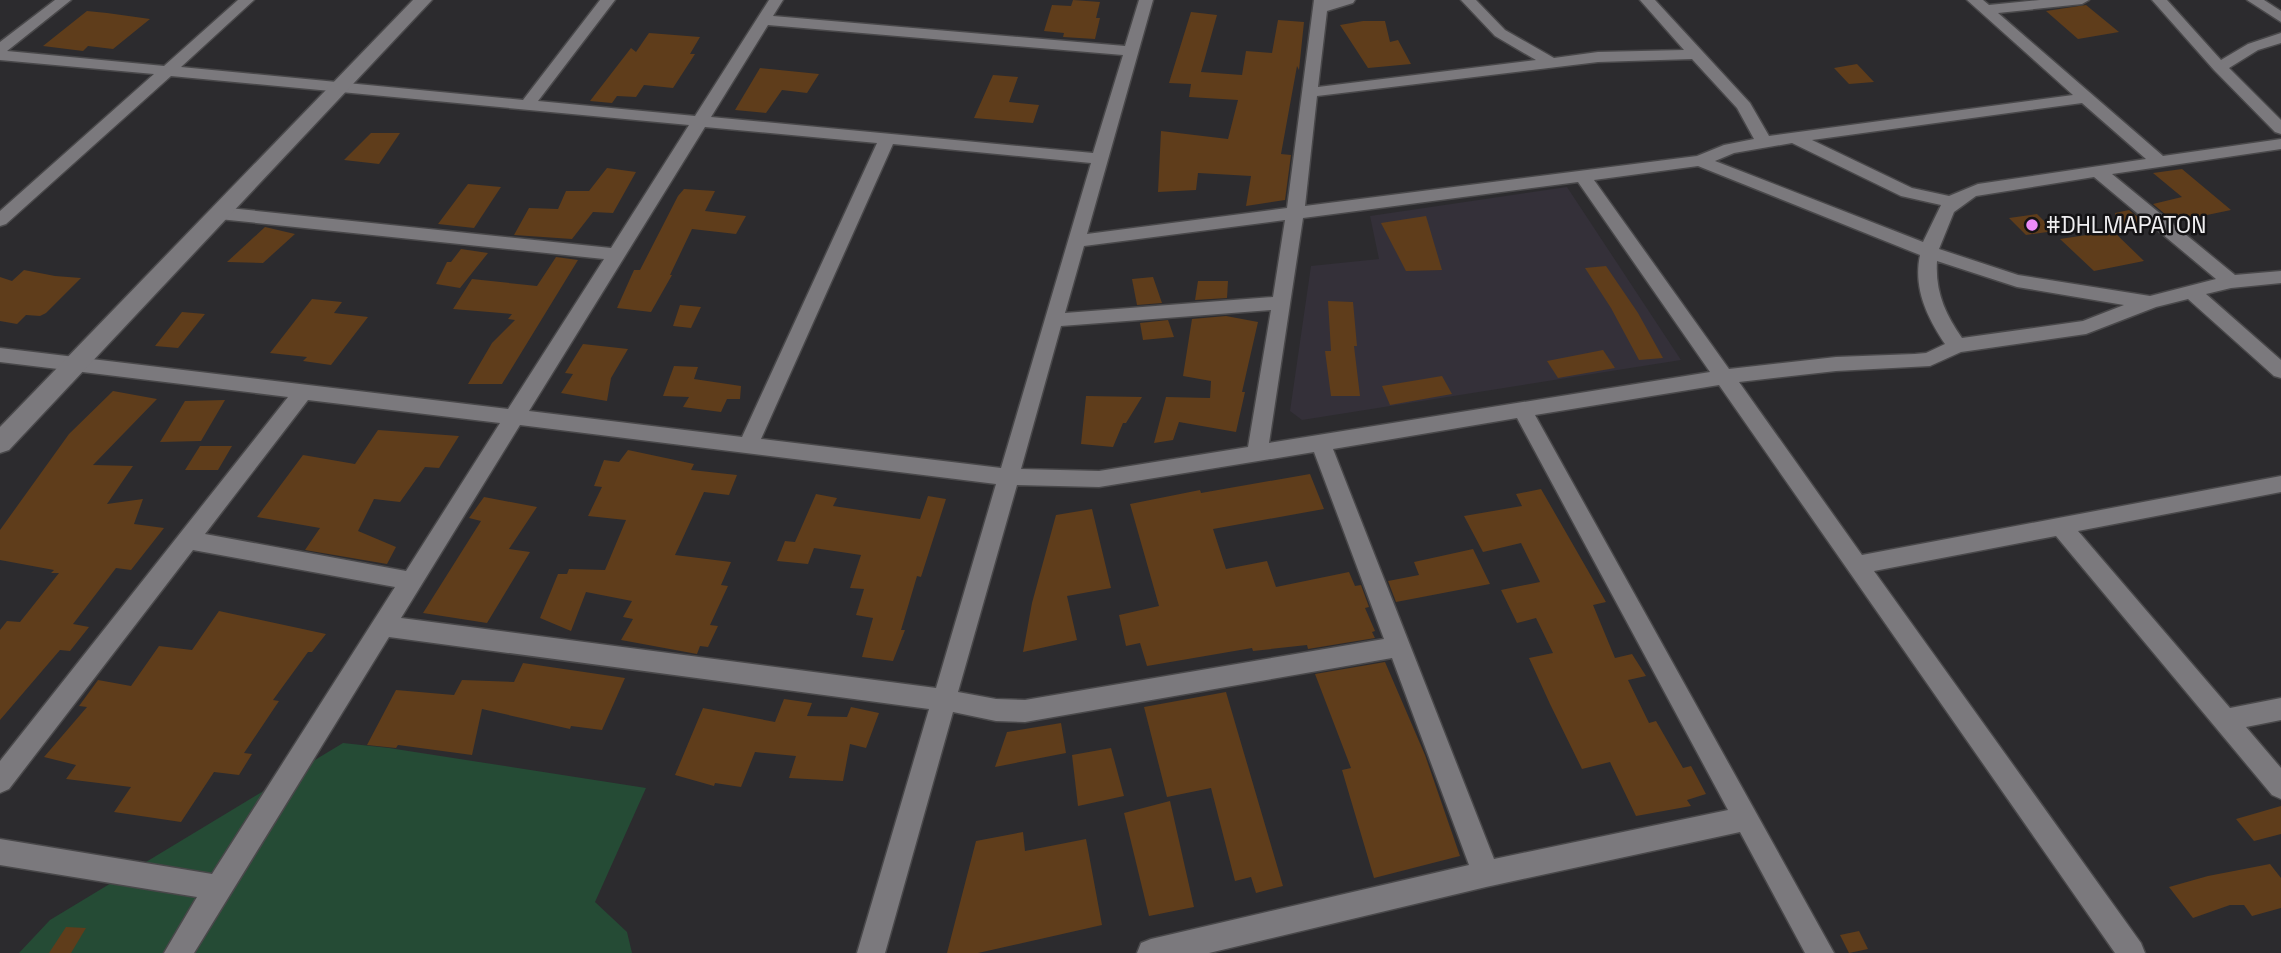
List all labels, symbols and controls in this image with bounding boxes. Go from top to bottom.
place label: #DHLMAPATON [2046,210,2206,240]
marker: #DHLMAPATON [2024,217,2040,233]

